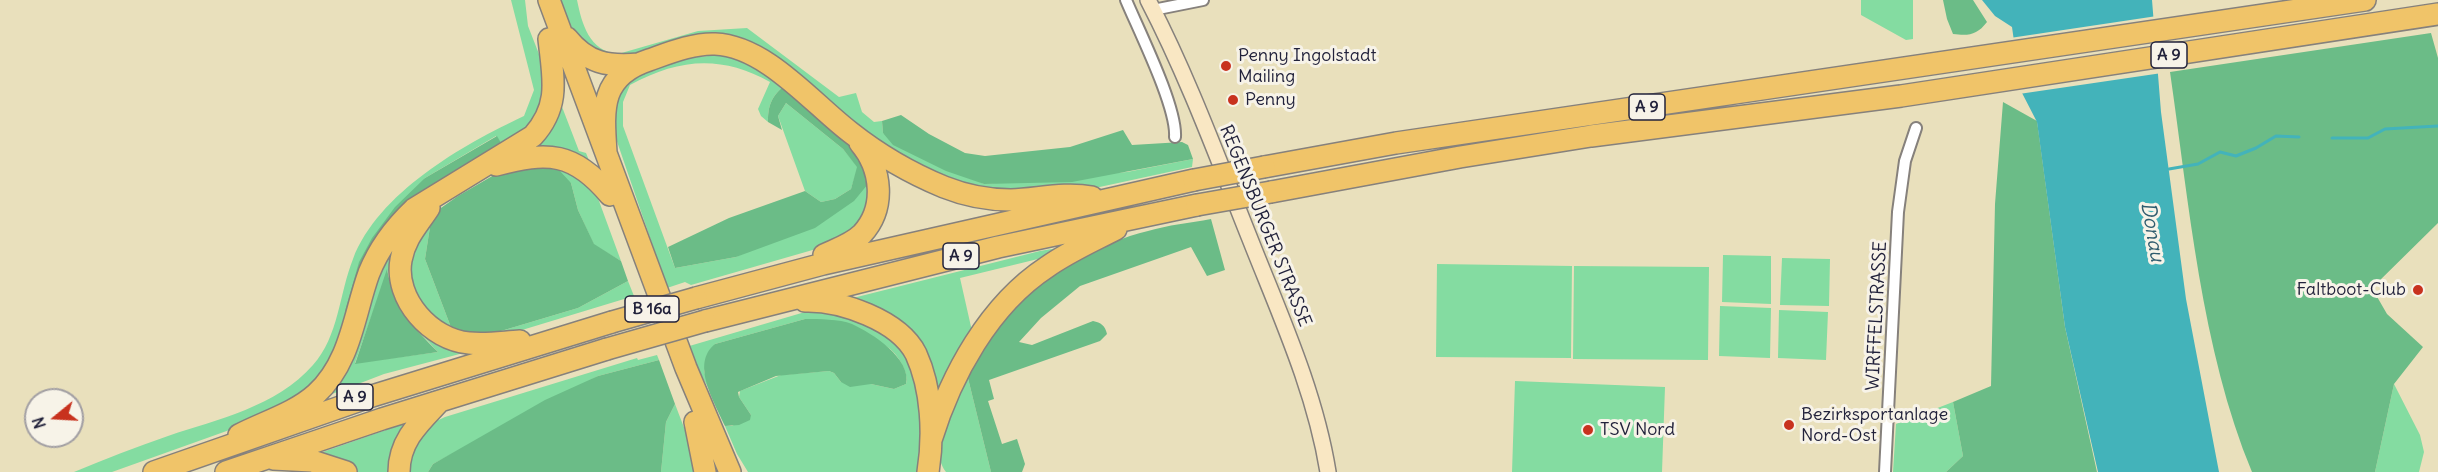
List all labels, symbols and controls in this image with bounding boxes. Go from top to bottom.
road number: A 9 [2151,42,2187,68]
place label: Penny Ingolstadt Mailing [1238,45,1377,88]
marker: Penny Ingolstadt Mailing [1219,59,1233,73]
place label: Penny [1245,89,1296,111]
marker: Penny [1226,93,1240,107]
road number: A 9 [1629,94,1665,120]
street label: REGENSBURGER STRASSE [1215,122,1315,330]
water label: Donau [2135,200,2169,264]
street label: WIRFFELSTRASSE [1862,241,1892,391]
road number: A 9 [943,243,979,269]
place label: Faltboot-Club [2297,279,2406,301]
marker: Faltboot-Club [2411,283,2425,297]
road number: B 16a [625,296,679,322]
road number: A 9 [337,384,373,410]
north arrow [24,388,84,448]
place label: Bezirksportanlage Nord-Ost [1801,404,1948,446]
text: N [28,415,50,431]
marker: Bezirksportanlage Nord-Ost [1782,418,1796,432]
place label: TSV Nord [1600,419,1675,441]
marker: TSV Nord [1581,423,1595,437]

